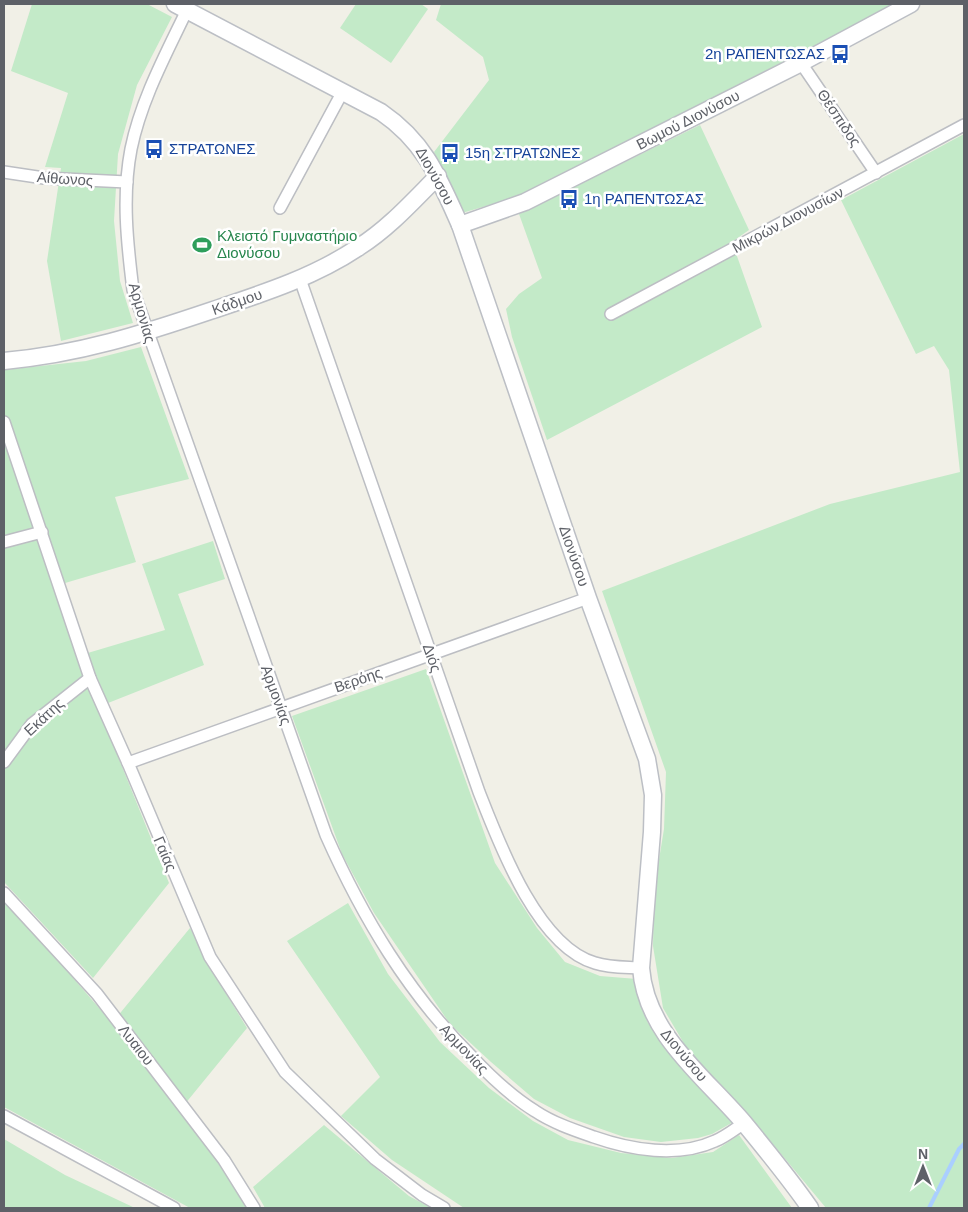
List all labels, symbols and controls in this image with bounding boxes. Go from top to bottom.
bus stop icon: 2η ΡΑΠΕΝΤΩΣΑΣ [829,43,851,65]
place label: 2η ΡΑΠΕΝΤΩΣΑΣ [705,45,825,62]
street label: Βωμού Διονύσου [633,86,742,153]
street label: Θέσπιδος [814,86,865,150]
bus stop icon: ΣΤΡΑΤΩΝΕΣ [143,138,165,160]
place label: ΣΤΡΑΤΩΝΕΣ [169,140,255,157]
bus stop icon: 15η ΣΤΡΑΤΩΝΕΣ [439,142,461,164]
street label: Διονύσου [413,144,458,208]
place label: 15η ΣΤΡΑΤΩΝΕΣ [465,144,581,161]
street label: Αίθωνος [36,168,94,189]
street label: Μικρών Διονυσίων [729,183,846,256]
bus stop icon: 1η ΡΑΠΕΝΤΩΣΑΣ [558,188,580,210]
place label: 1η ΡΑΠΕΝΤΩΣΑΣ [584,190,704,207]
place label: Κλειστό Γυμναστήριο Διονύσου [217,227,357,261]
sports icon: Κλειστό Γυμναστήριο Διονύσου [191,234,213,256]
street label: Αρμονίας [126,281,159,345]
street label: Κάδμου [209,285,264,318]
street label: Διονύσου [556,523,593,588]
street label: Διός [420,641,445,674]
street label: Αρμονίας [258,663,295,727]
street label: Βερόης [332,663,384,696]
street label: Εκάτης [20,694,67,739]
street label: Γαίας [151,834,180,874]
street label: Αρμονίας [437,1020,492,1077]
street label: Λυαιου [115,1021,157,1068]
street label: Διονύσου [658,1025,711,1084]
north arrow [898,1142,948,1192]
text: N [918,1146,928,1162]

